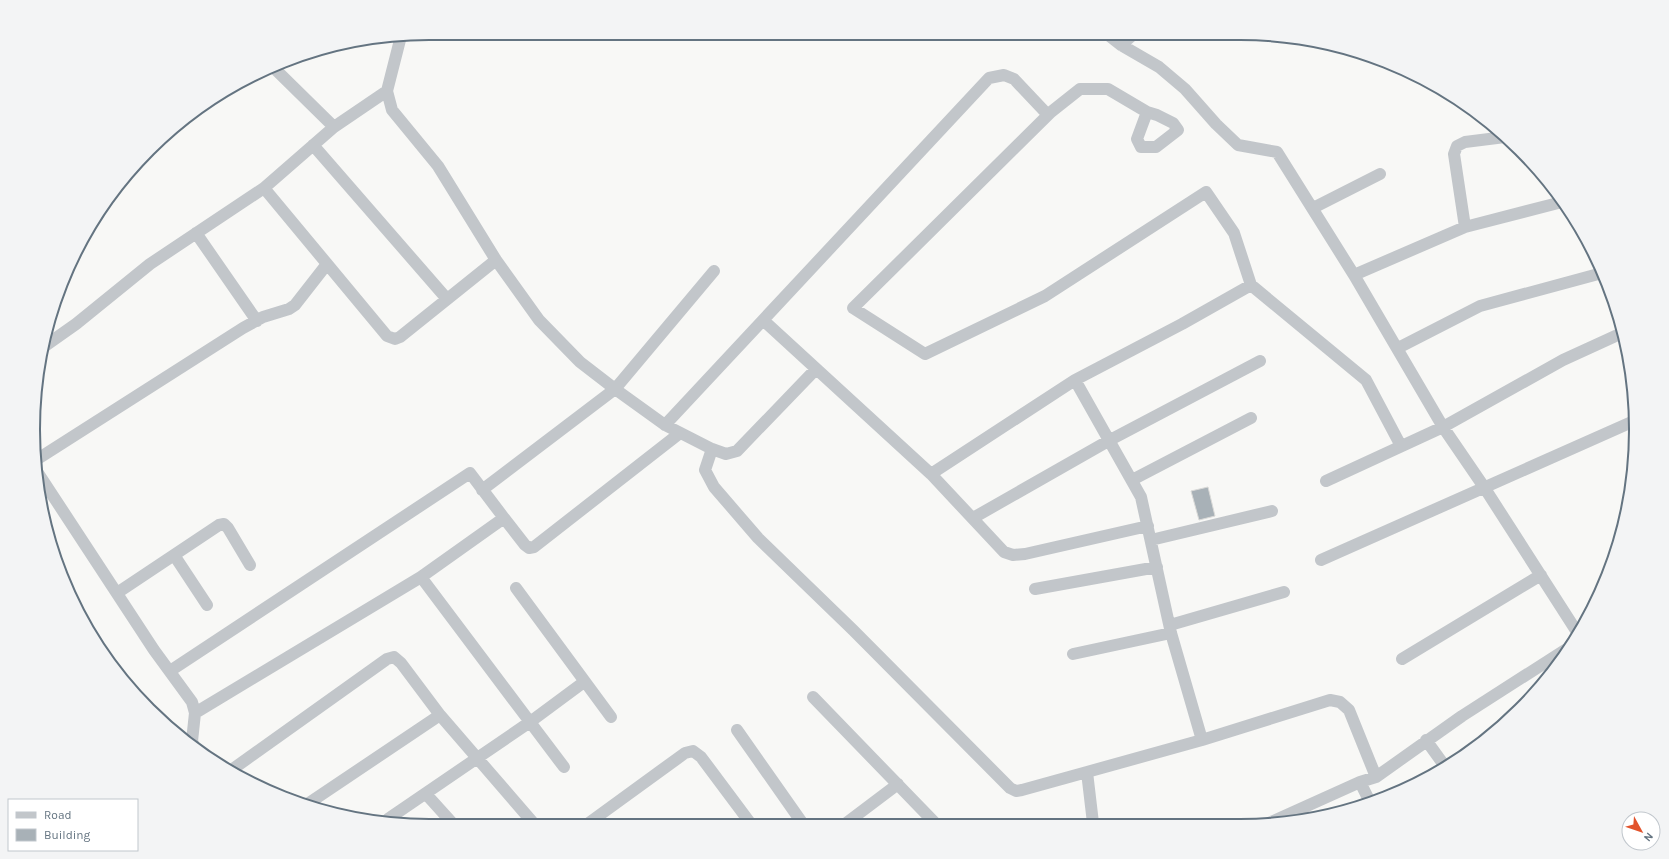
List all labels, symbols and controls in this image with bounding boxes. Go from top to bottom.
legend [8,799,138,851]
text: Road [44,808,72,822]
north arrow [1621,811,1661,851]
text: Building [44,828,91,842]
text: N [1641,830,1656,844]

